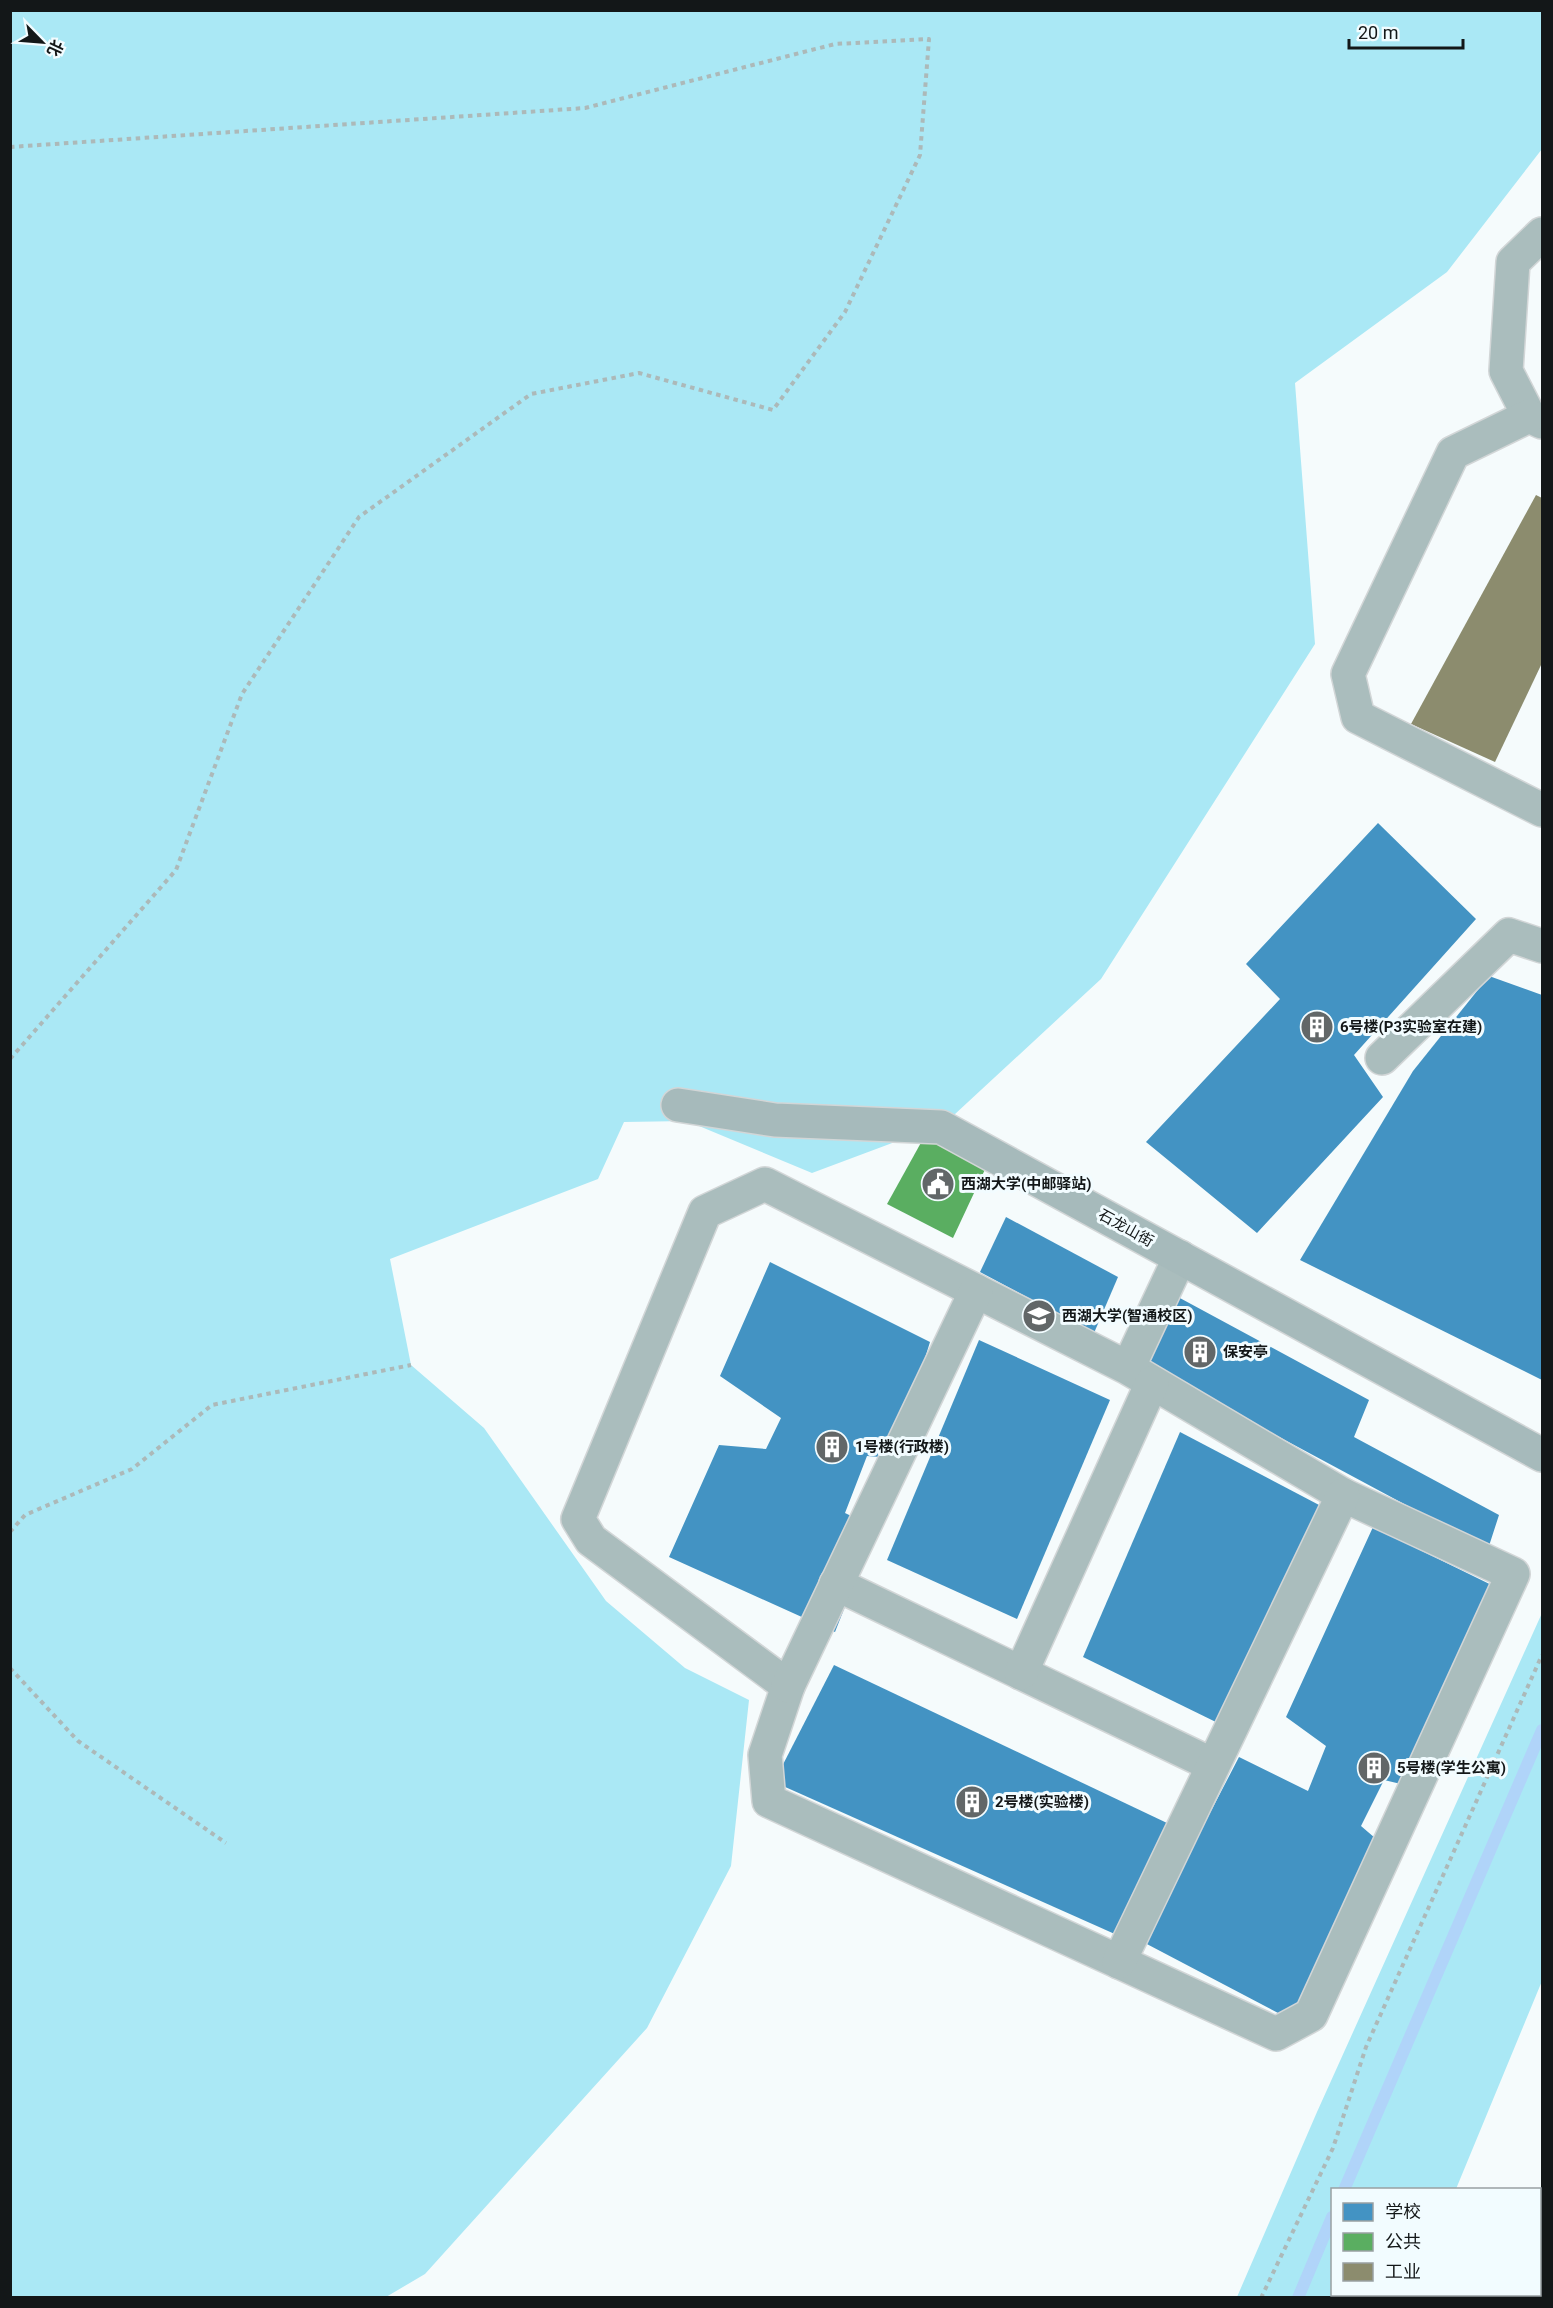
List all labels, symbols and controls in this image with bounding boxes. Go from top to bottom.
north arrow [12,12,72,72]
scale bar [1349,12,1463,50]
text: 20 m [1358,22,1398,43]
text: 北 [43,37,67,59]
building icon: 6号楼(P3实验室在建) [1299,1009,1335,1045]
place label: 6号楼(P3实验室在建) [1340,1018,1482,1036]
public building icon: 西湖大学(中邮驿站) [920,1166,956,1202]
place label: 西湖大学(中邮驿站) [961,1175,1092,1193]
street label: 石龙山街 [1095,1206,1157,1250]
school or university icon: 西湖大学(智通校区) [1021,1298,1057,1334]
place label: 西湖大学(智通校区) [1062,1307,1193,1325]
building icon: 保安亭 [1182,1334,1218,1370]
place label: 保安亭 [1223,1343,1268,1361]
building icon: 1号楼(行政楼) [814,1429,850,1465]
place label: 1号楼(行政楼) [855,1438,949,1456]
building icon: 5号楼(学生公寓) [1356,1750,1392,1786]
place label: 5号楼(学生公寓) [1397,1759,1506,1777]
building icon: 2号楼(实验楼) [954,1784,990,1820]
place label: 2号楼(实验楼) [995,1793,1089,1811]
legend [1331,2188,1541,2296]
text: 学校 [1385,2201,1421,2222]
text: 公共 [1385,2231,1421,2252]
text: 工业 [1385,2261,1421,2282]

